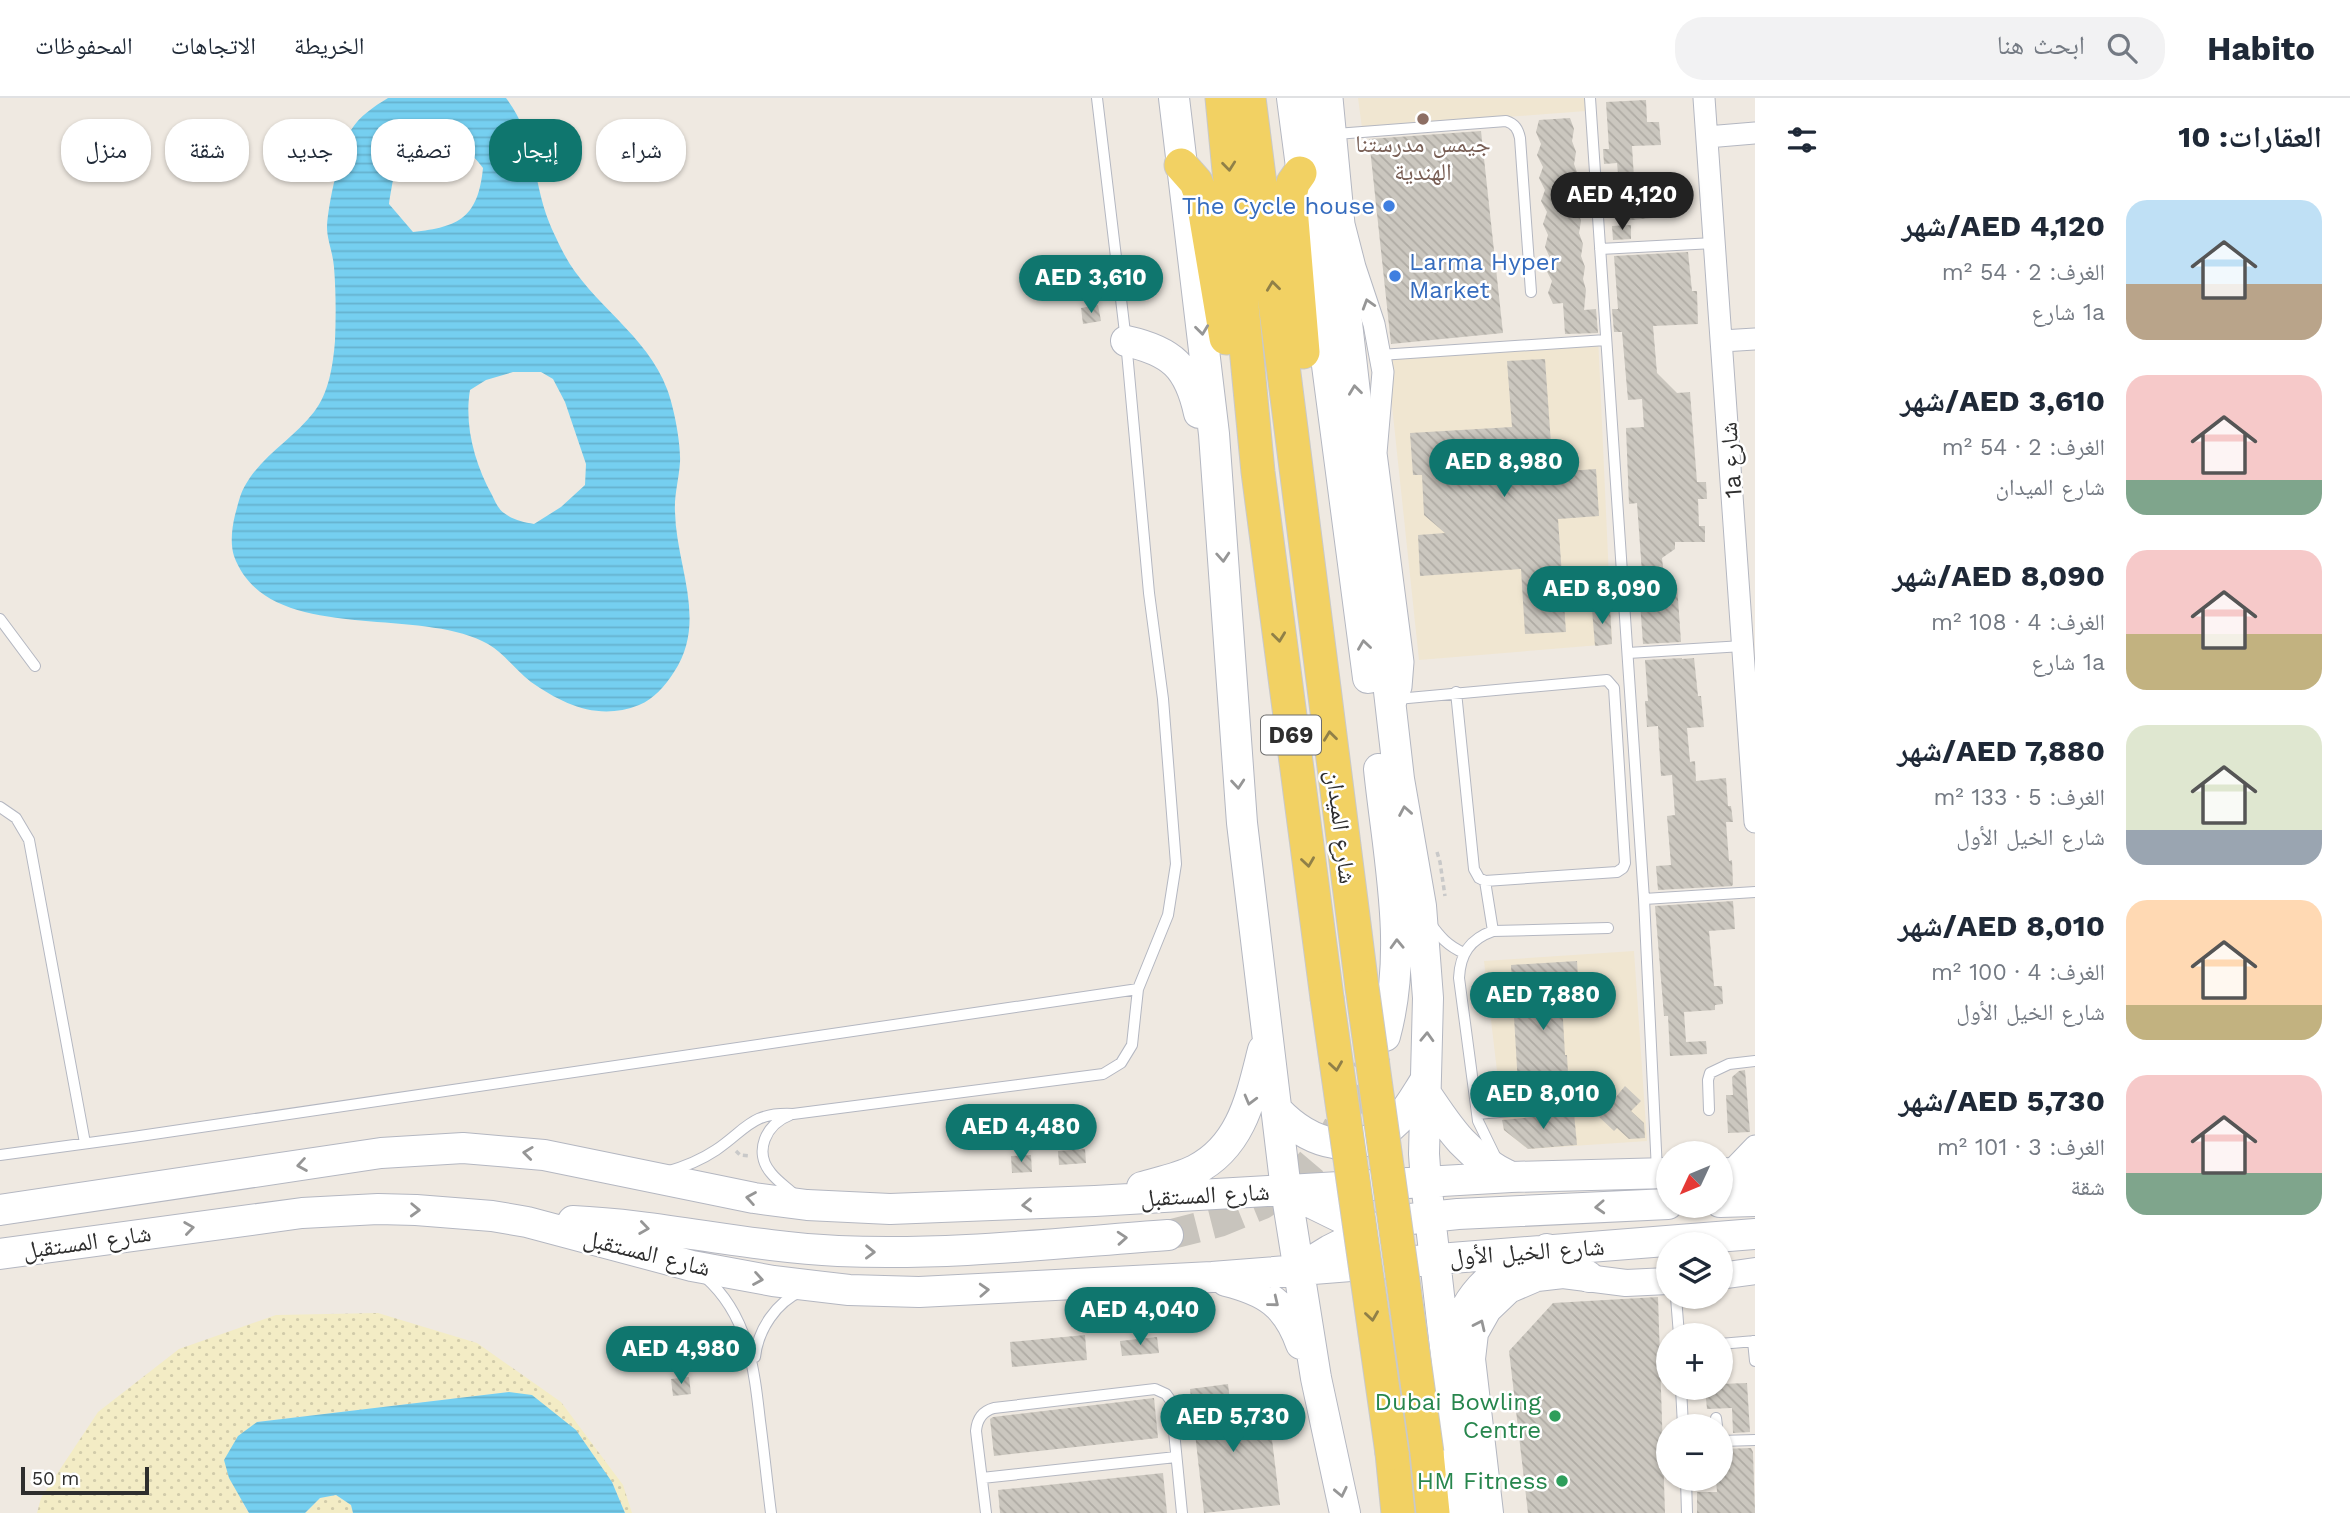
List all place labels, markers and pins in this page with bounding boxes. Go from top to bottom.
marker: جيمس مدرستنا الهندية [1415,111,1431,127]
place label: جيمس مدرستنا الهندية [1355,130,1491,186]
pin: AED 4,120 [1542,172,1702,232]
place label: The Cycle house [1182,192,1375,220]
marker: The Cycle house [1381,198,1397,214]
place label: Larma Hyper Market [1409,248,1560,304]
pin: AED 3,610 [1011,256,1171,315]
marker: Larma Hyper Market [1387,268,1403,284]
pin: AED 8,980 [1424,440,1584,499]
pin: AED 8,090 [1522,566,1682,626]
pin: AED 7,880 [1463,972,1623,1032]
pin: AED 8,010 [1463,1072,1623,1131]
pin: AED 4,480 [941,1104,1101,1164]
pin: AED 4,040 [1060,1288,1220,1347]
pin: AED 4,980 [601,1326,761,1386]
place label: Dubai Bowling Centre [1375,1388,1541,1444]
pin: AED 5,730 [1153,1394,1313,1454]
marker: Dubai Bowling Centre [1547,1408,1563,1424]
place label: HM Fitness [1417,1467,1548,1495]
marker: HM Fitness [1554,1473,1570,1489]

